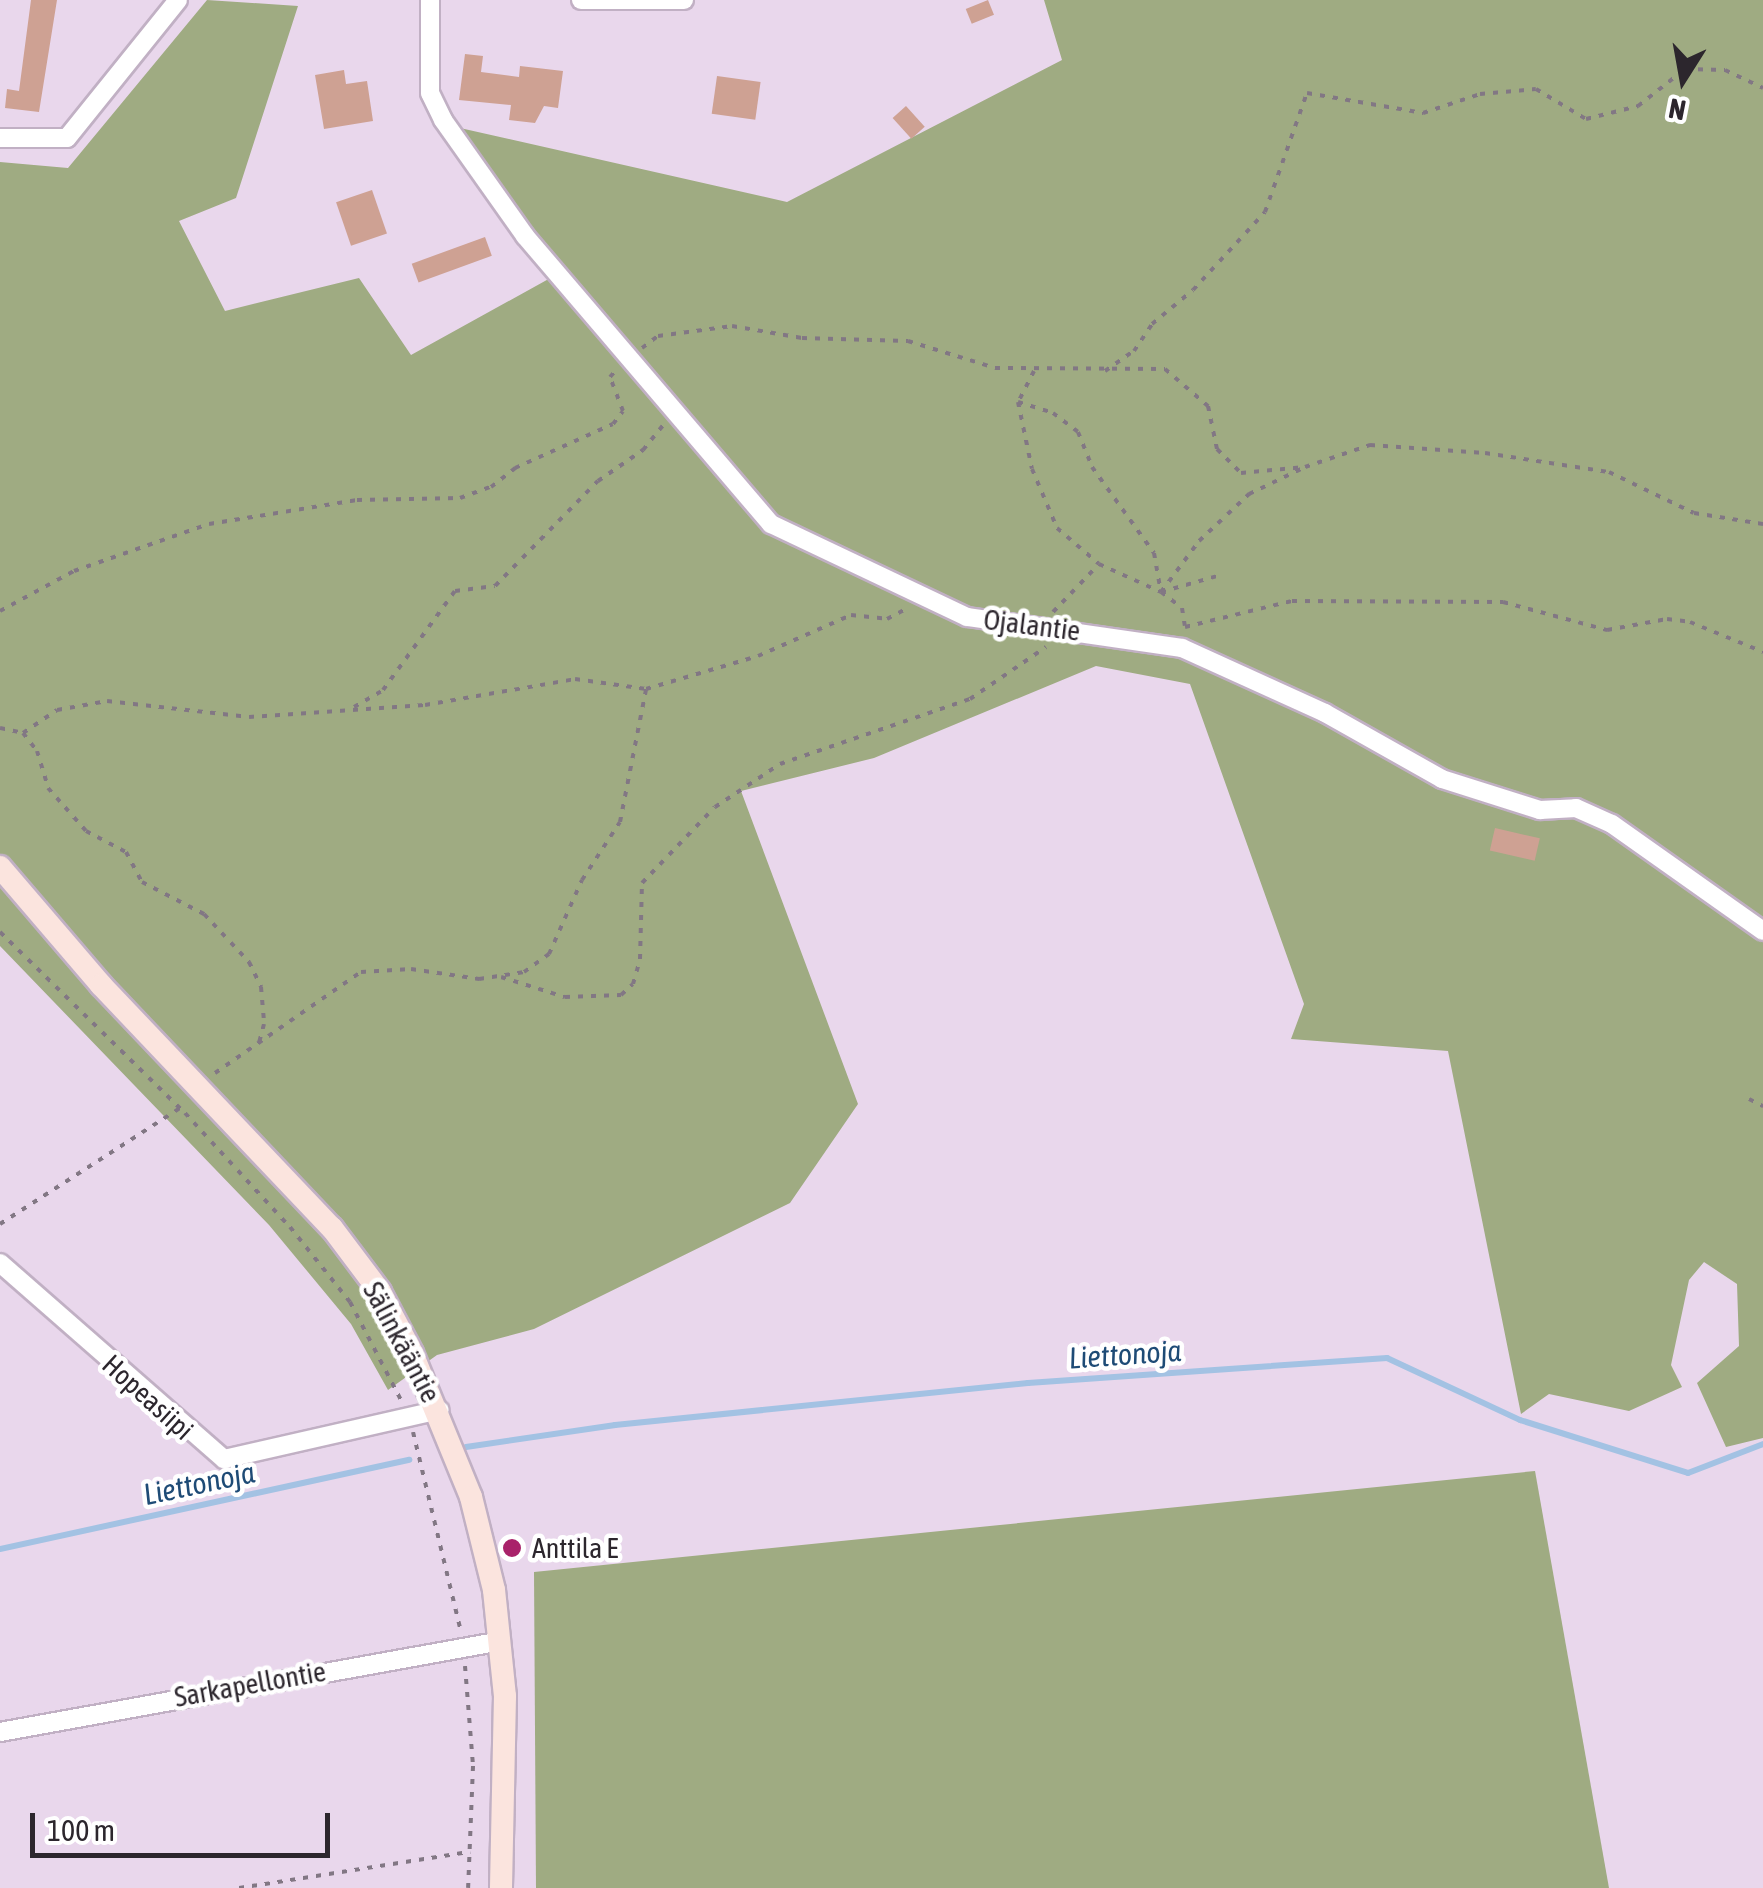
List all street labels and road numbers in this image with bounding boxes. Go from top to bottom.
street label: Ojalantie [982,602,1082,648]
street label: Sälinkääntie [356,1276,448,1408]
street label: Hopeasiipi [96,1347,200,1447]
street label: Sarkapellontie [172,1654,328,1714]

